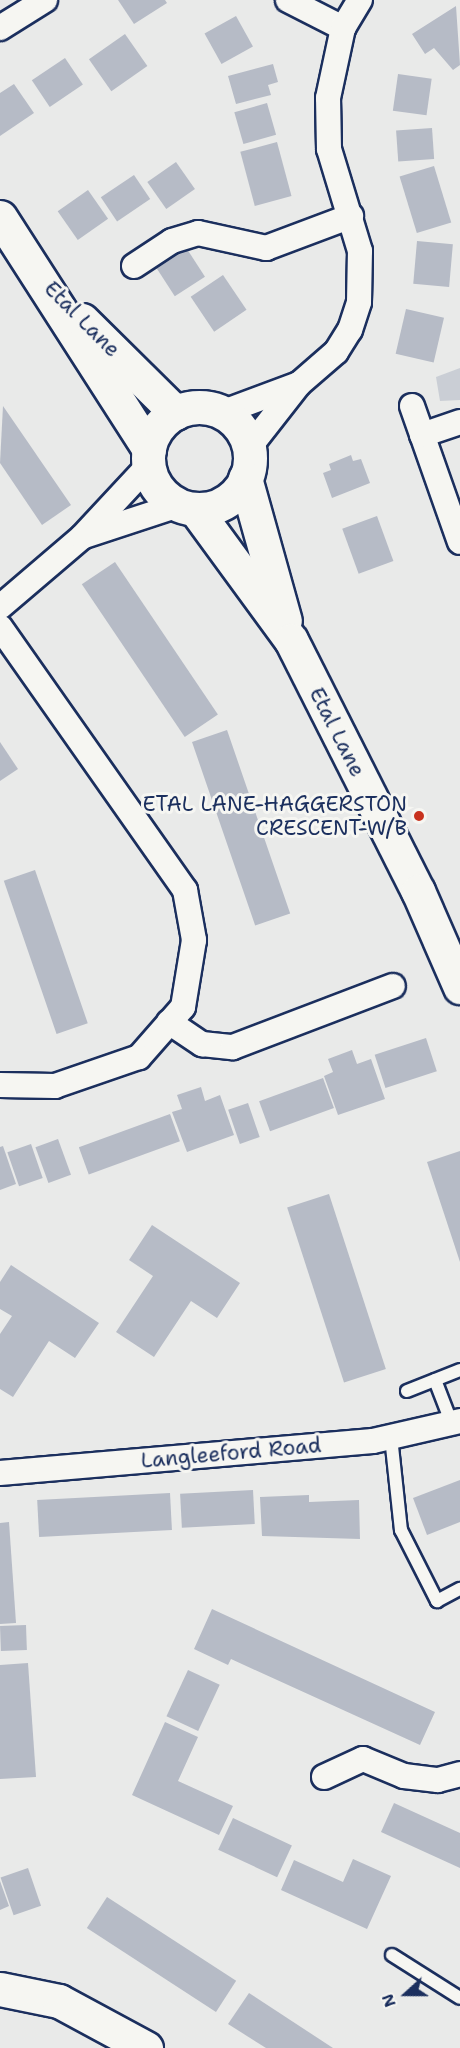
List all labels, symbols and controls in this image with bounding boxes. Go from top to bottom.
street label: Etal Lane [39,276,125,362]
street label: Etal Lane [304,683,370,781]
place label: ETAL LANE-HAGGERSTON CRESCENT-W/B [143,791,407,841]
marker: ETAL LANE-HAGGERSTON CRESCENT-W/B [412,809,426,823]
street label: Langleeford Road [140,1433,322,1473]
north arrow [376,1964,436,2024]
text: N [377,1991,401,2010]

